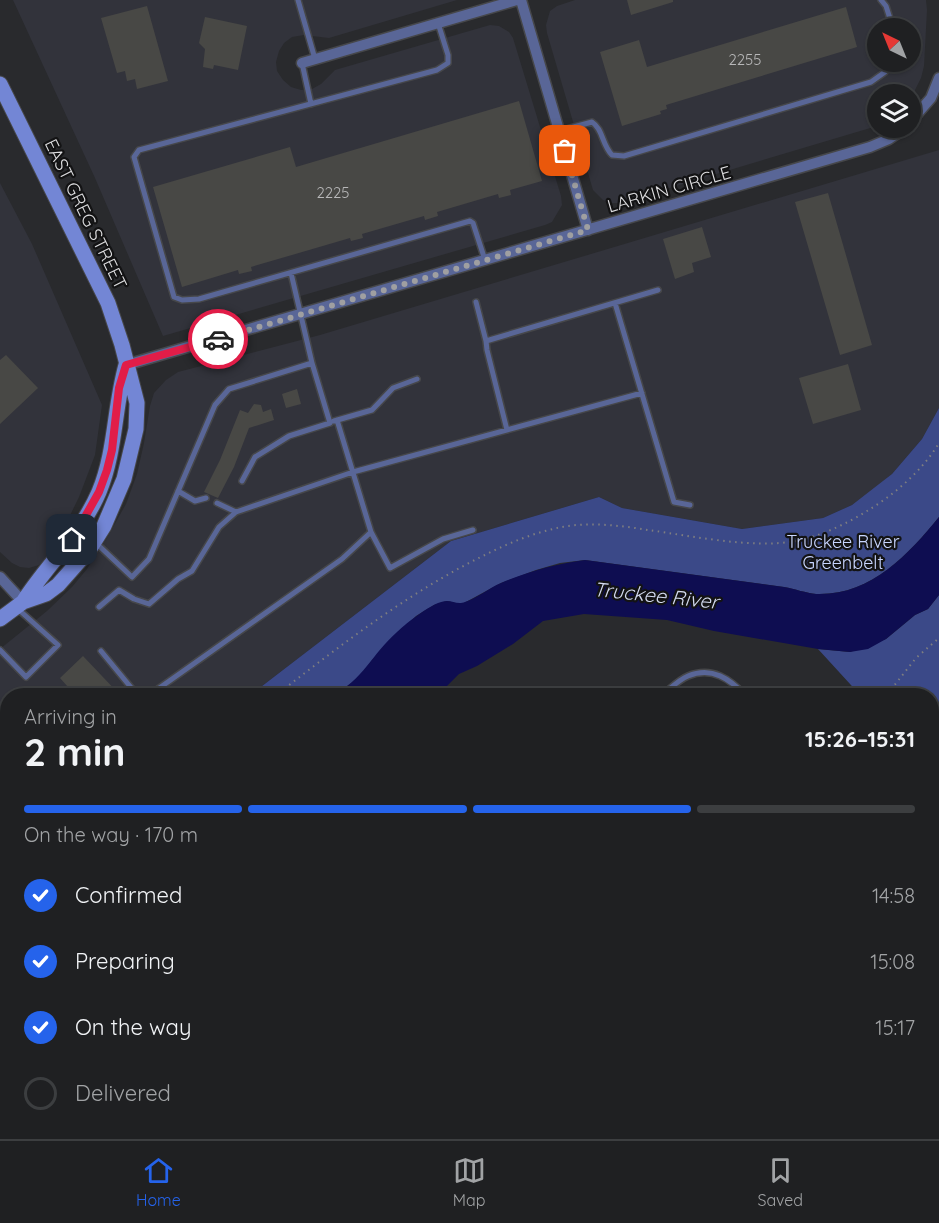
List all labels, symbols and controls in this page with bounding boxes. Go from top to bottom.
north arrow [867,18,921,72]
map controls [867,18,921,138]
house number: 2255 [729,50,761,69]
button: layers [867,84,921,138]
pin [539,125,590,176]
icon: bag [548,134,581,167]
street label: EAST GREG STREET [40,135,132,293]
street label: LARKIN CIRCLE [604,160,734,218]
house number: 2225 [316,183,350,202]
courier [188,309,248,369]
icon: car [202,323,235,356]
pin [46,514,97,565]
icon: home [55,523,88,556]
park label: Truckee River Greenbelt [786,530,900,574]
water label: Truckee River [592,576,722,614]
text: Arriving in [24,704,117,729]
text: 15:26–15:31 [805,725,915,753]
text: 2 min [24,727,126,776]
text: On the way · 170 m [24,822,198,847]
icon: check [24,879,57,912]
text: Confirmed [75,881,182,909]
text: 14:58 [872,883,915,908]
icon: check [24,945,57,978]
text: Preparing [75,947,175,975]
text: 15:08 [870,949,915,974]
icon: check [24,1011,57,1044]
text: On the way [75,1013,191,1041]
text: 15:17 [875,1015,915,1040]
text: Delivered [75,1079,171,1107]
tab: Home [136,1154,181,1210]
tab: Map [453,1154,486,1210]
tab: Saved [757,1154,803,1210]

